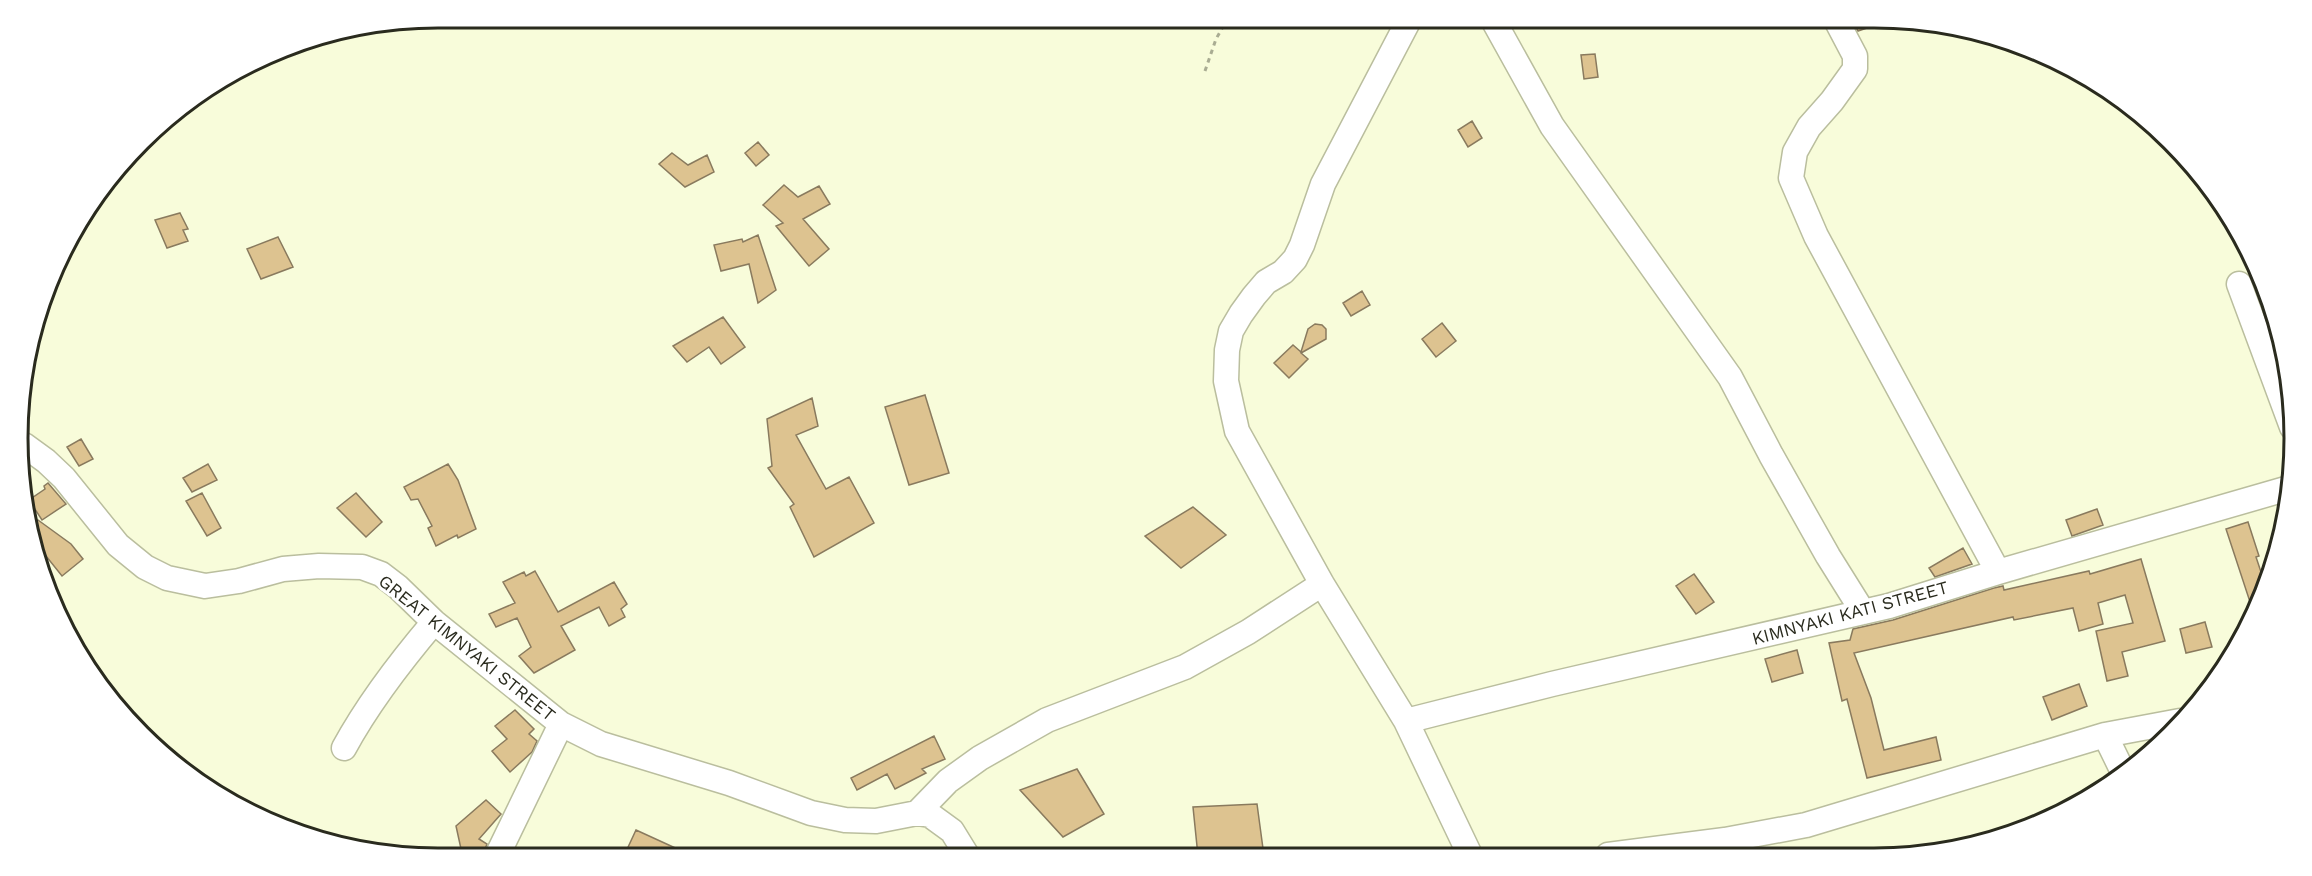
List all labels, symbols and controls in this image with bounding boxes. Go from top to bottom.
street label: GREAT KIMNYAKI STREET [375,570,560,725]
street label: KIMNYAKI KATI STREET [1750,576,1950,649]

